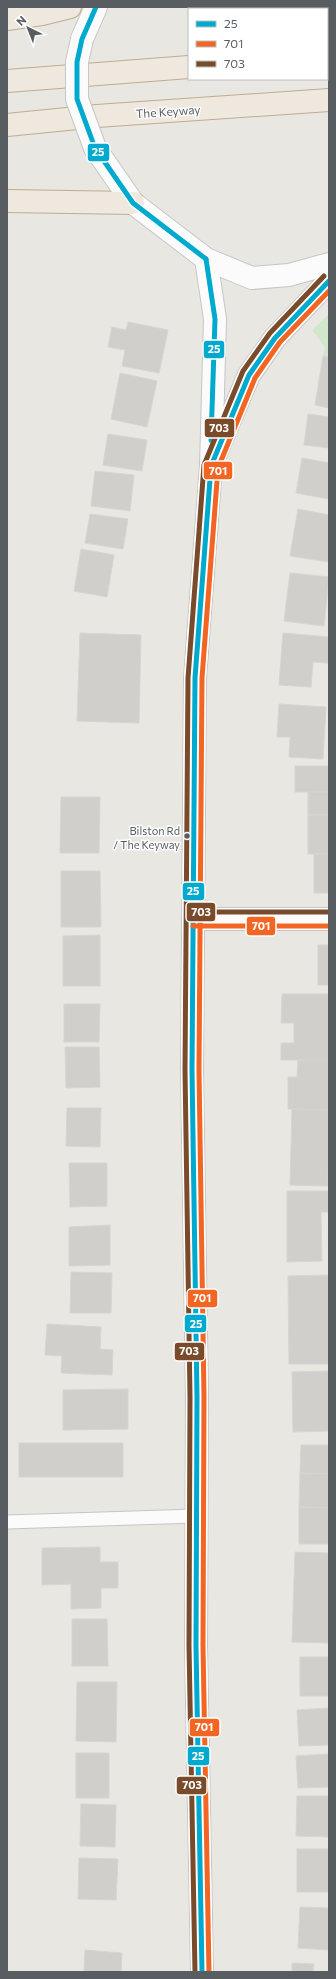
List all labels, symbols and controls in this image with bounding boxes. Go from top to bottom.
north arrow [8,8,48,48]
legend [188,8,328,80]
text: N [13,13,28,28]
text: 25 [224,16,238,30]
text: 701 [224,36,243,50]
text: 703 [224,56,245,70]
street label: The Keyway [135,102,201,120]
line badge: 25 [87,143,110,162]
text: 25 [92,145,104,158]
line badge: 25 [203,340,225,359]
text: 25 [208,342,220,355]
line badge: 703 [204,418,235,438]
text: 703 [209,421,229,434]
line badge: 701 [203,461,233,480]
text: 701 [209,464,227,477]
place label: Bilston Rd / The Keyway [113,824,180,851]
marker: Bilston Rd / The Keyway [182,831,192,841]
line badge: 25 [182,882,205,901]
text: 25 [187,884,199,897]
line badge: 703 [186,902,216,922]
text: 703 [191,905,211,918]
line badge: 701 [246,916,276,936]
text: 701 [252,919,270,932]
line badge: 701 [187,1289,218,1308]
text: 701 [193,1291,211,1304]
line badge: 25 [184,1314,207,1333]
text: 25 [190,1317,202,1330]
line badge: 703 [174,1342,205,1361]
text: 703 [179,1344,199,1357]
line badge: 701 [189,1718,220,1737]
text: 701 [195,1720,213,1733]
line badge: 25 [187,1746,210,1766]
text: 25 [192,1749,204,1762]
line badge: 703 [176,1776,207,1795]
text: 703 [182,1778,202,1791]

